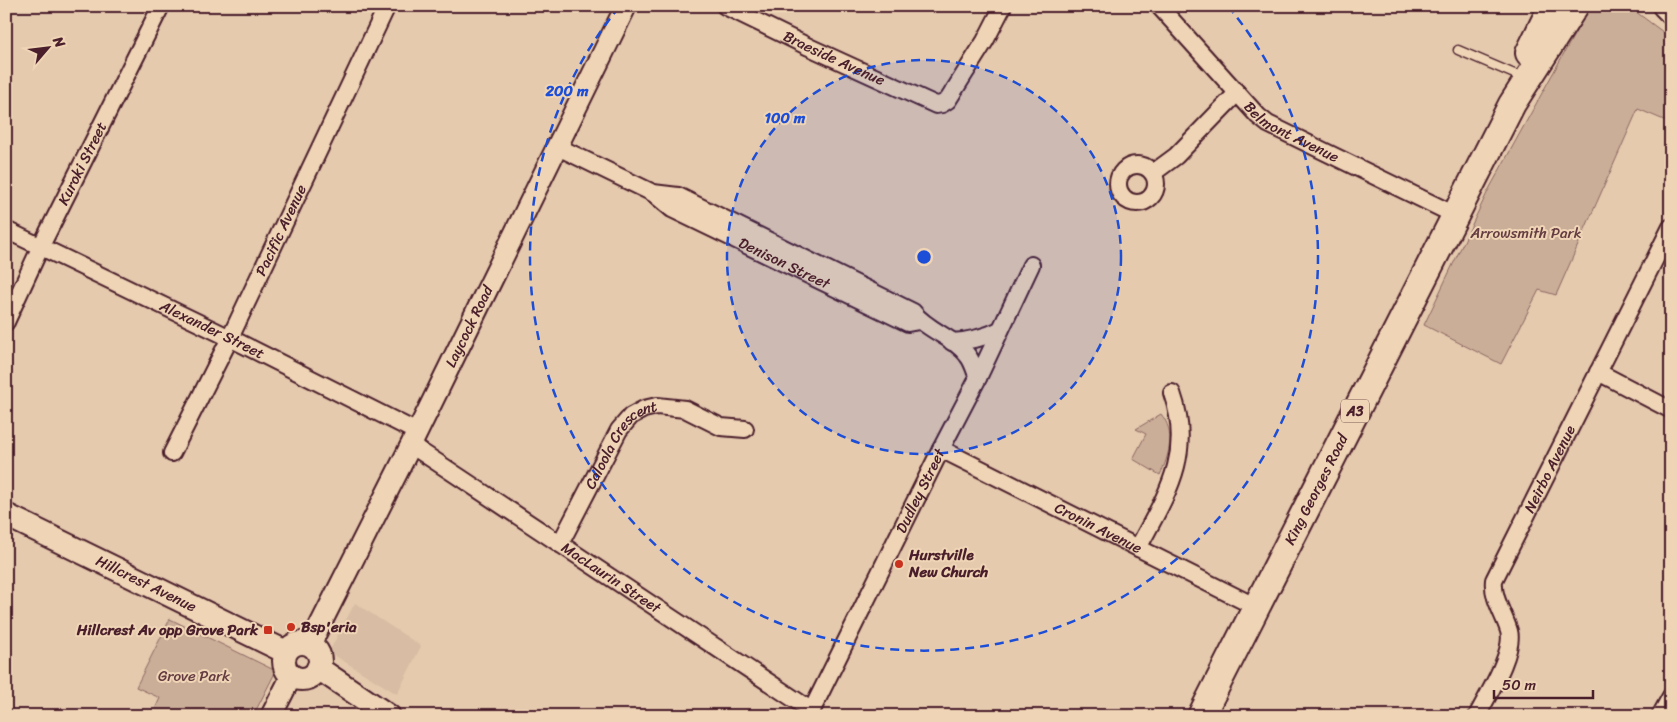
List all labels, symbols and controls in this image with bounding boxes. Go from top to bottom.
north arrow [22,22,72,72]
street label: Braeside Avenue [779,23,890,93]
text: N [45,31,72,53]
text: 200 m [544,78,589,104]
street label: Belmont Avenue [1237,95,1344,170]
text: 100 m [765,105,806,131]
street label: Kuroki Street [50,117,114,210]
street label: Pacific Avenue [248,180,314,280]
park label: Arrowsmith Park [1469,220,1582,246]
street label: Denison Street [734,230,835,297]
centre of rings [915,248,933,266]
street label: Laycock Road [438,280,501,372]
street label: Alexander Street [154,293,270,367]
street label: Caloola Crescent [578,393,660,494]
road number: A3 [1341,400,1369,422]
street label: Neirbo Avenue [1517,420,1583,518]
street label: King Georges Road [1277,428,1356,550]
street label: Dudley Street [888,443,953,538]
street label: Cronin Avenue [1050,495,1147,561]
street label: MacLaurin Street [556,535,667,621]
place label: Hurstville New Church [908,542,988,585]
street label: Hillcrest Avenue [91,548,201,619]
marker: Hurstville New Church [893,558,905,570]
place label: Bsp'eria [301,614,357,640]
place label: Hillcrest Av opp Grove Park [76,617,259,643]
marker: Bsp'eria [285,621,297,633]
marker: Hillcrest Av opp Grove Park [262,624,274,636]
park label: Grove Park [158,663,231,689]
scale bar [1494,667,1593,699]
text: 50 m [1502,672,1537,698]

